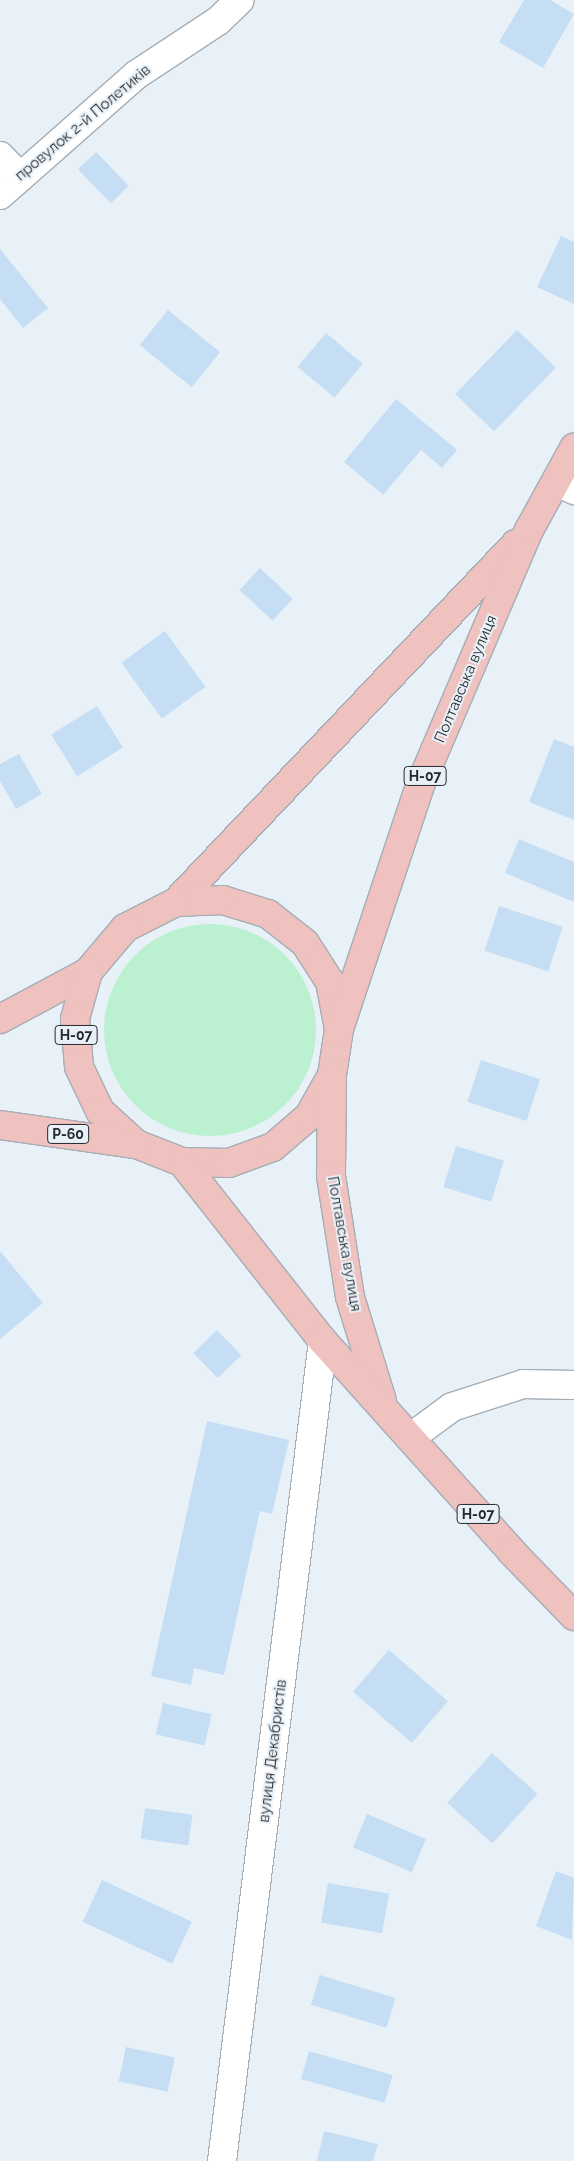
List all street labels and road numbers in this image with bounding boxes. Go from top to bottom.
street label: провулок 2-й Полетиків [12,61,154,185]
street label: Полтавська вулиця [431,612,501,746]
road number: Н-07 [402,764,448,788]
road number: Н-07 [54,1024,98,1046]
road number: Р-60 [47,1122,89,1146]
street label: Полтавська вулиця [323,1175,365,1313]
road number: Н-07 [456,1502,500,1526]
street label: вулиця Декабристів [255,1679,291,1823]

